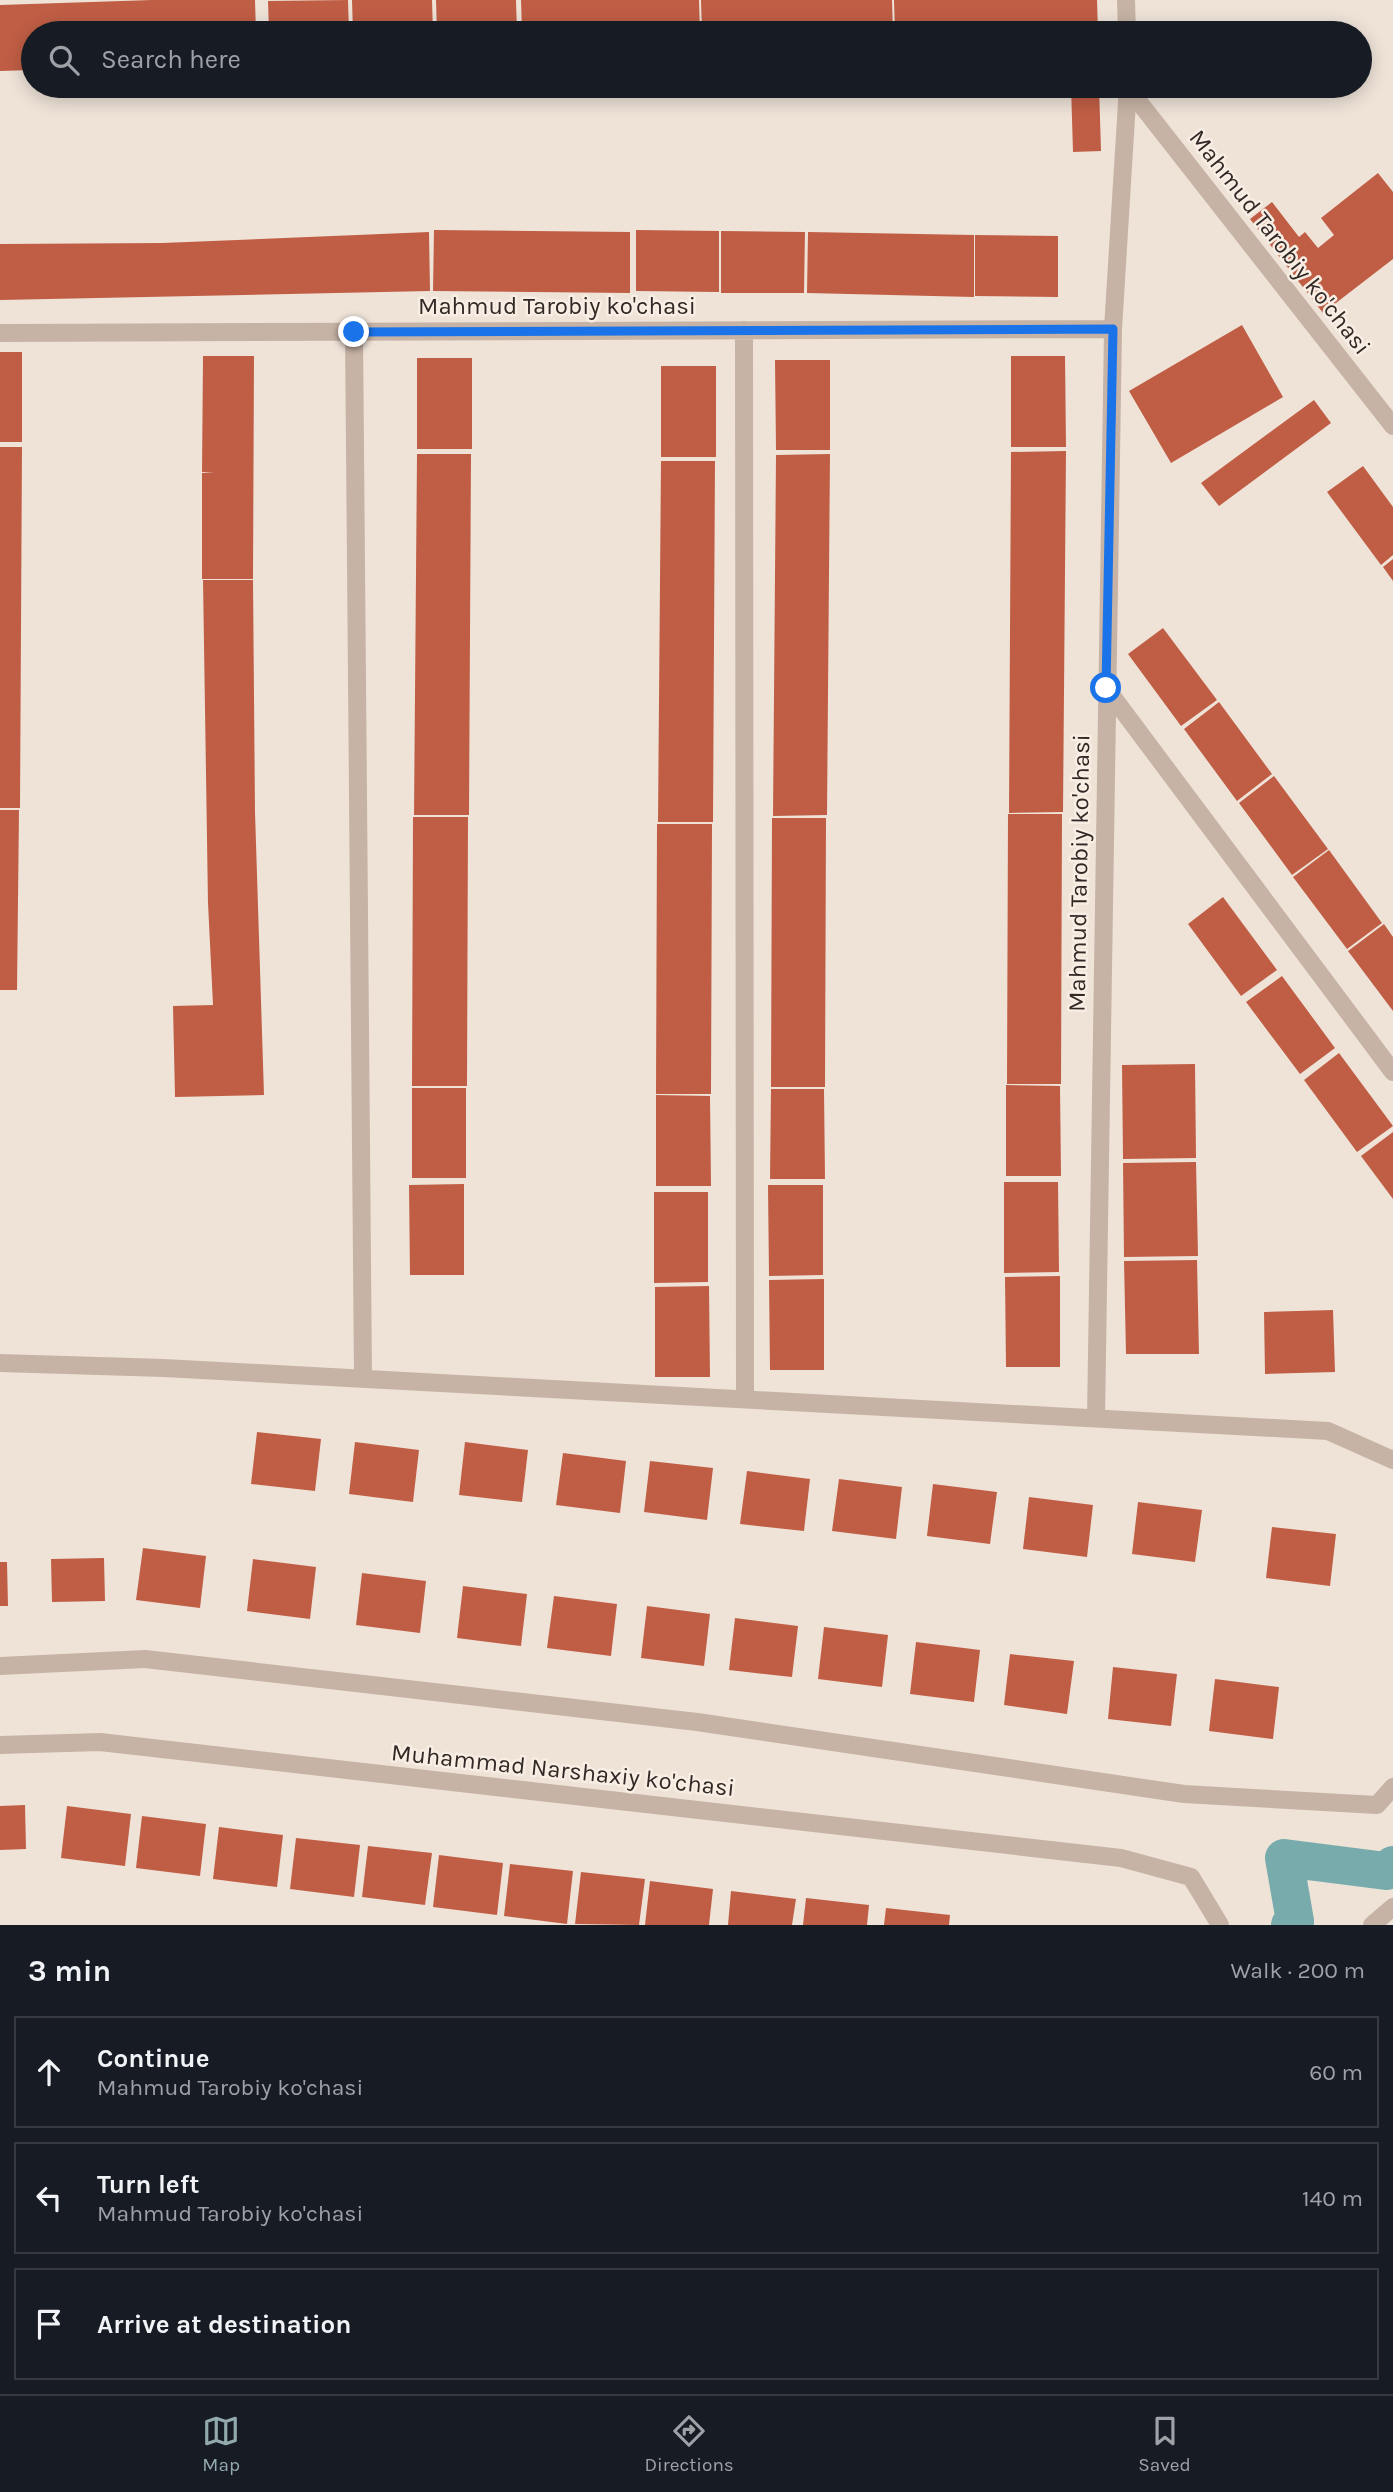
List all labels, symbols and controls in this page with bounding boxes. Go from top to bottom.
search box [21,21,1372,98]
icon: search [45,41,83,79]
text: Search here [101,44,241,75]
street label: Mahmud Tarobiy ko'chasi [1183,124,1377,360]
street label: Mahmud Tarobiy ko'chasi [418,292,696,320]
route end [338,316,369,347]
route start [1090,672,1121,703]
street label: Mahmud Tarobiy ko'chasi [1063,734,1095,1012]
street label: Muhammad Narshaxiy ko'chasi [390,1738,736,1802]
text: 3 min [28,1953,111,1989]
text: Walk · 200 m [1230,1957,1365,1984]
text: Continue [97,2043,209,2074]
icon: ahead [30,2053,68,2091]
text: 60 m [1309,2059,1363,2086]
text: Mahmud Tarobiy ko'chasi [97,2074,363,2101]
text: Turn left [97,2169,199,2200]
icon: left [30,2179,68,2217]
text: 140 m [1302,2185,1363,2212]
text: Mahmud Tarobiy ko'chasi [97,2200,363,2227]
icon: arrive [30,2305,68,2343]
text: Arrive at destination [97,2309,351,2340]
tab: Map [202,2412,240,2476]
tab: Directions [645,2412,734,2476]
tab: Saved [1138,2412,1191,2476]

